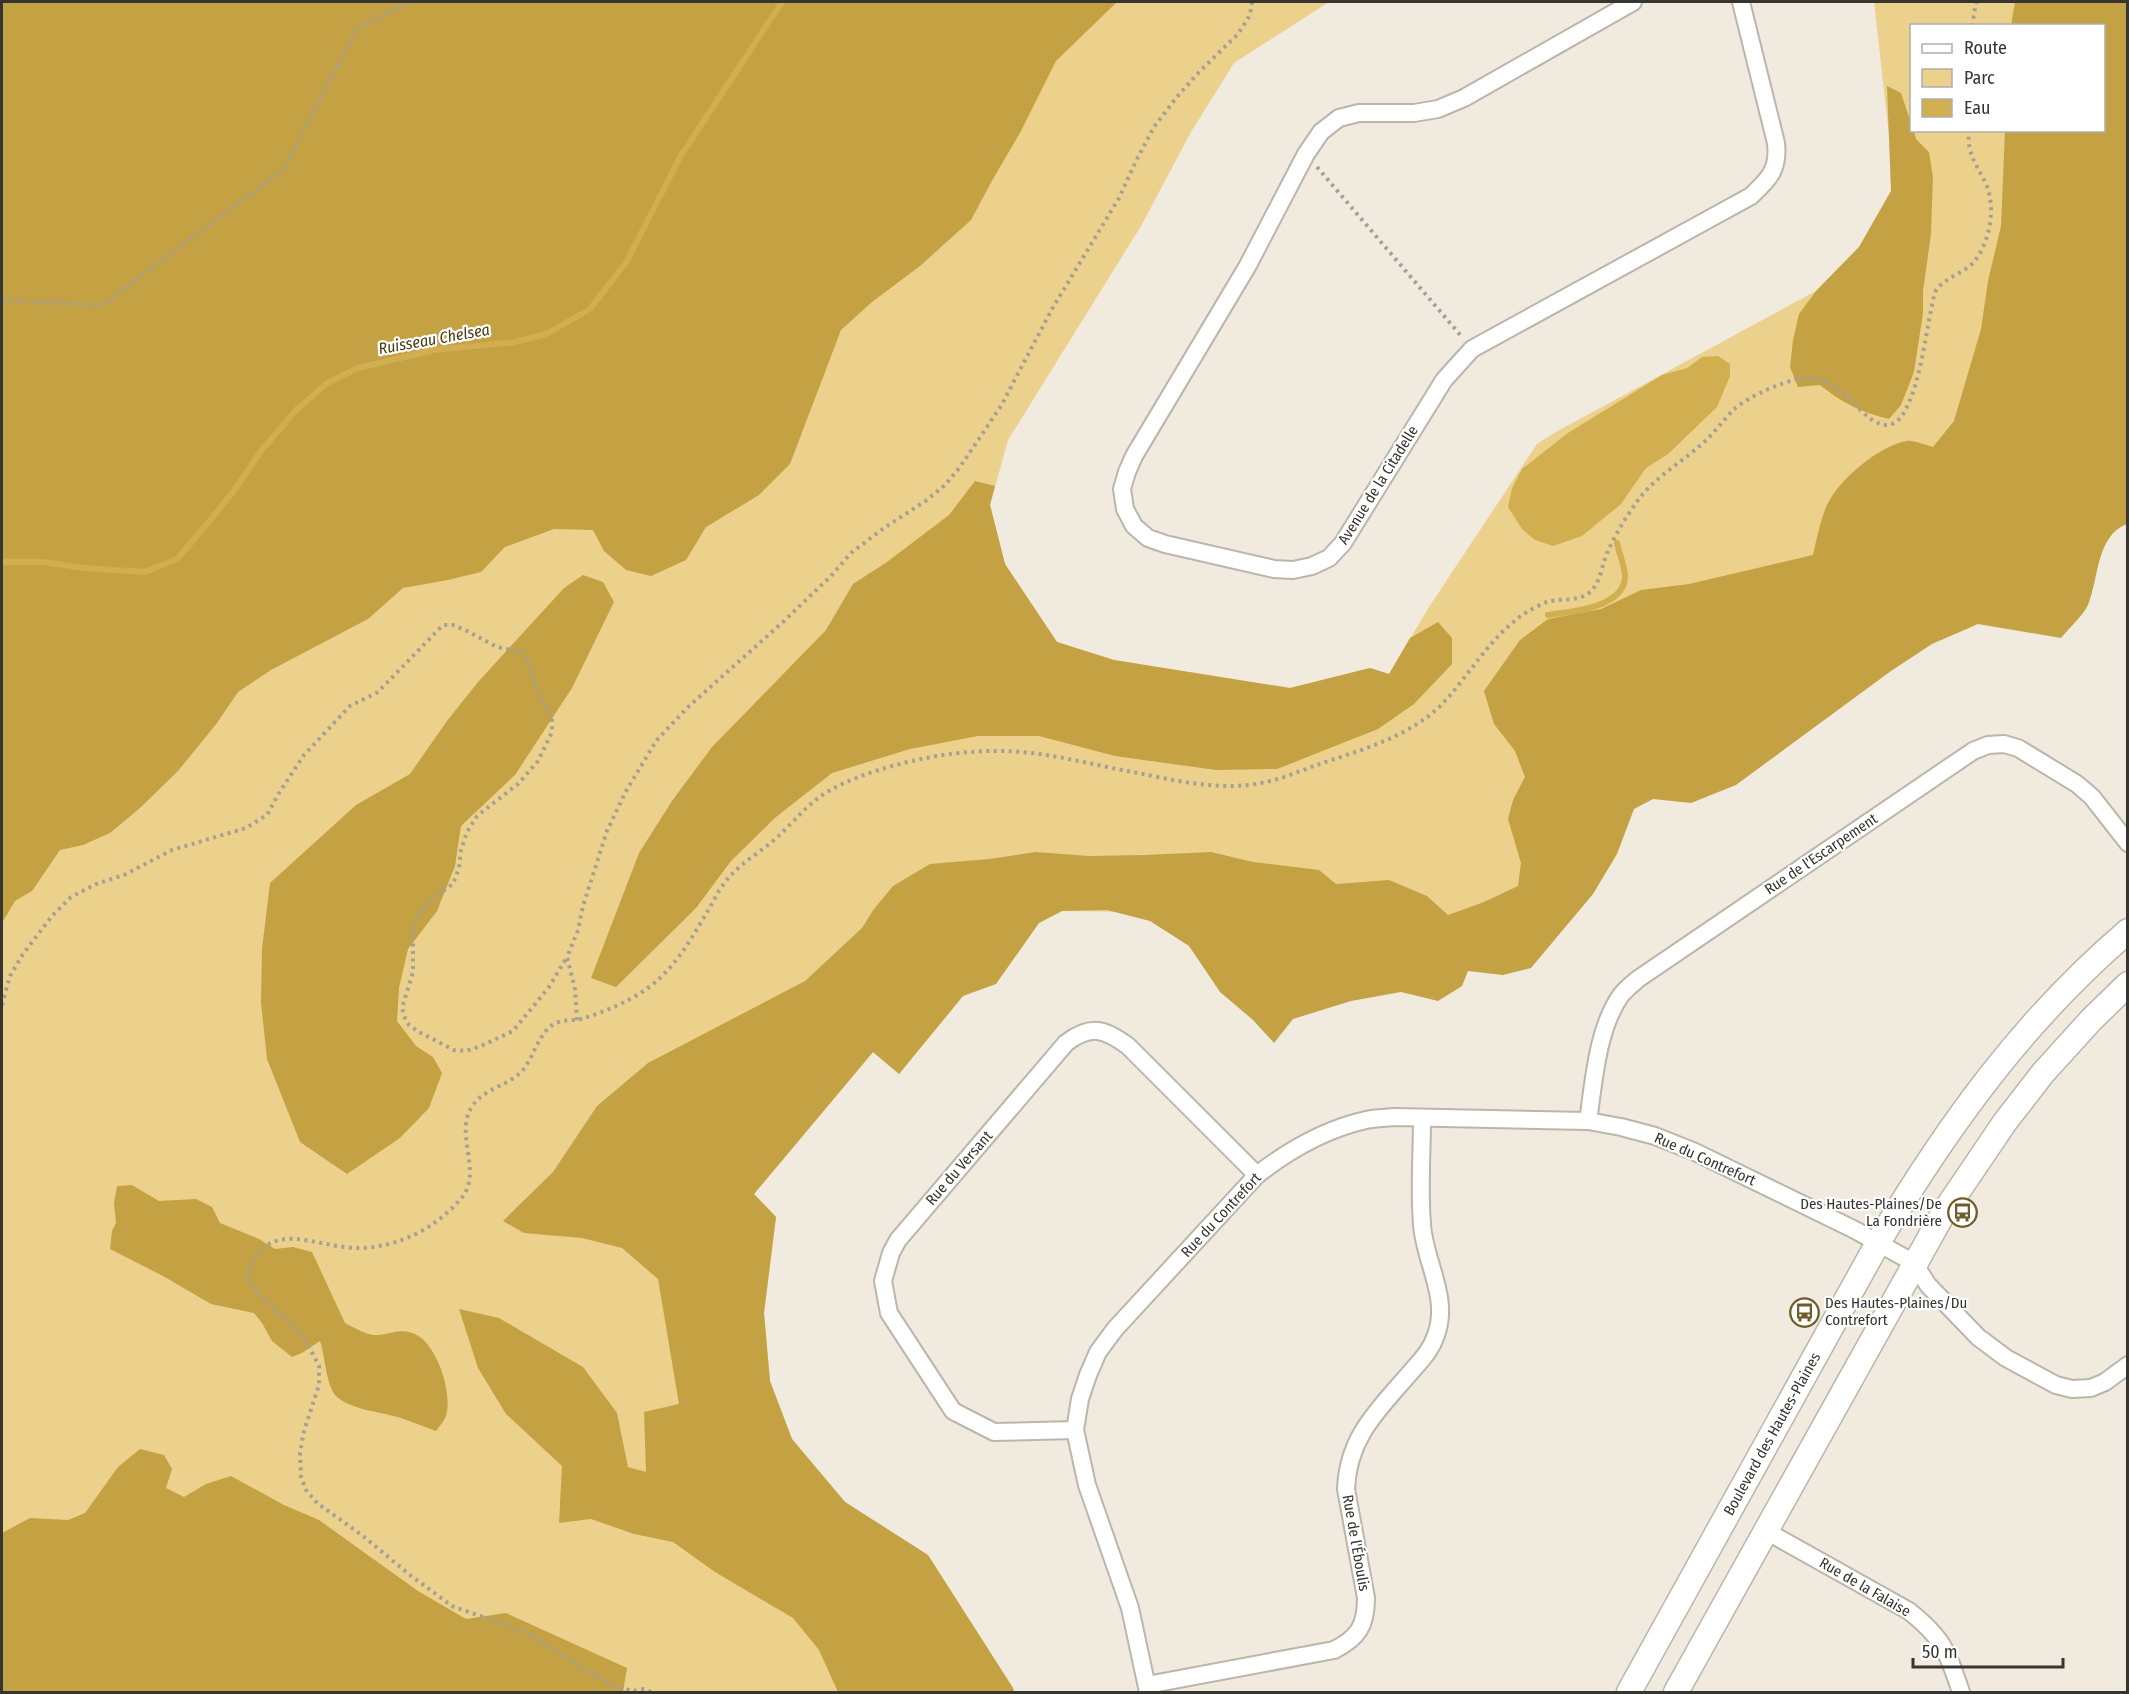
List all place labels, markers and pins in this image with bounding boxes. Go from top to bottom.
place label: Des Hautes-Plaines/De La Fondrière [1800,1195,1942,1230]
bus stop icon: Des Hautes-Plaines/De La Fondrière [1947,1197,1979,1229]
place label: Des Hautes-Plaines/Du Contrefort [1825,1294,1967,1329]
bus stop icon: Des Hautes-Plaines/Du Contrefort [1788,1296,1820,1328]

